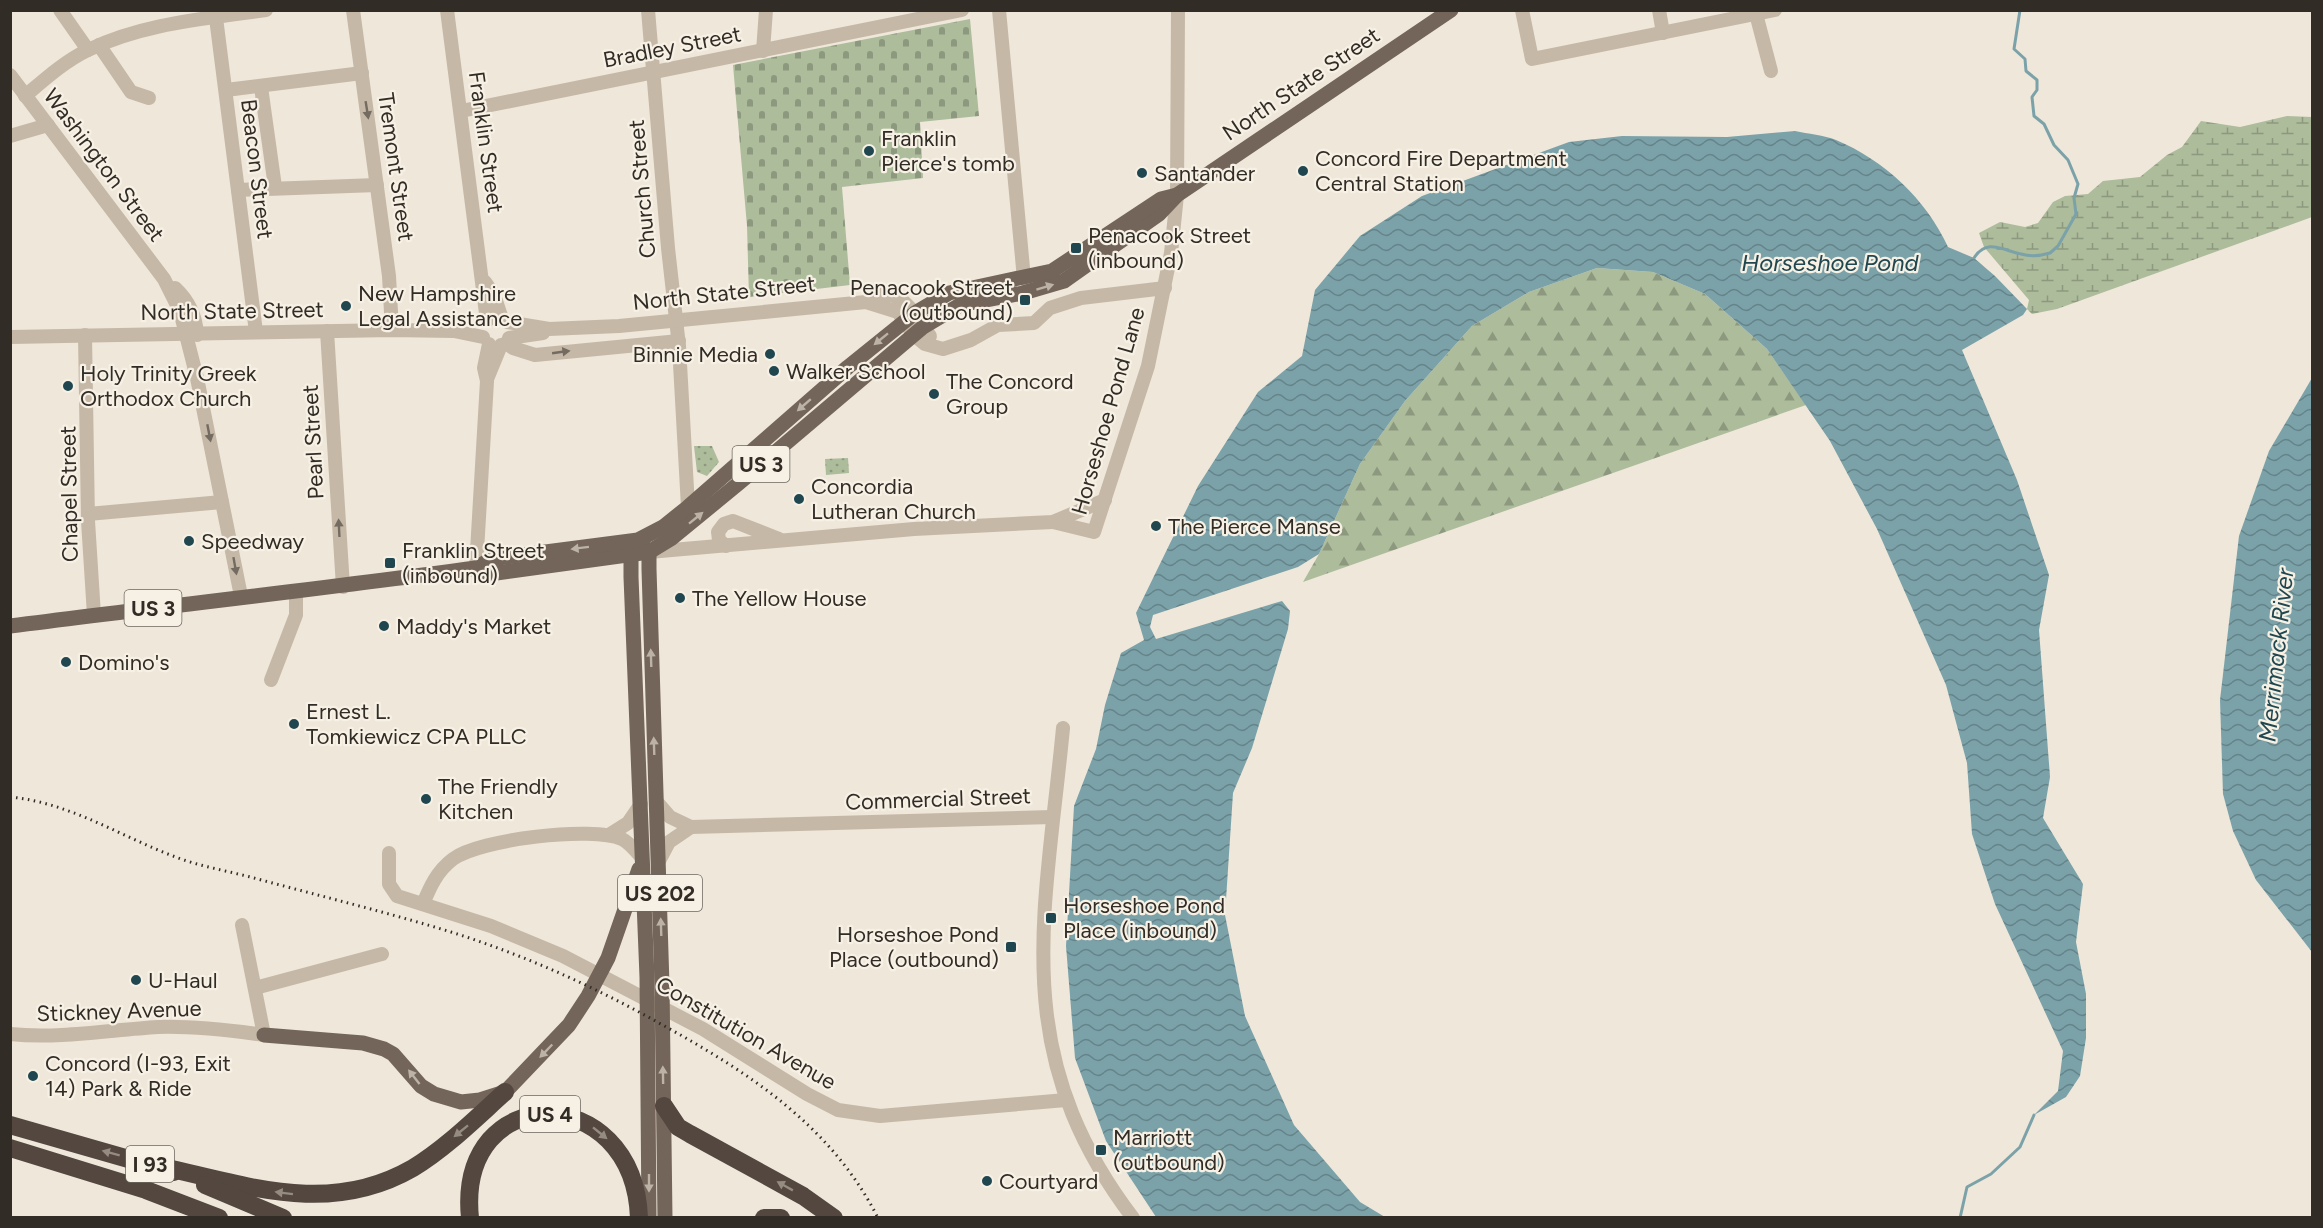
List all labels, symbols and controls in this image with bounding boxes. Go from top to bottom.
street label: Bradley Street [601,20,743,74]
street label: North State Street [1217,21,1385,147]
street label: Franklin Street [463,70,509,214]
street label: Washington Street [38,83,170,247]
street label: Tremont Street [372,91,420,243]
street label: Beacon Street [235,98,279,240]
one-way arrow [363,101,372,120]
street label: Church Street [622,119,662,259]
place label: Franklin Pierce's tomb [881,125,1015,177]
marker: Franklin Pierce's tomb [862,144,876,158]
place label: Concord Fire Department Central Station [1315,145,1567,197]
place label: Santander [1154,160,1256,187]
marker: Concord Fire Department Central Station [1296,164,1310,178]
marker: Santander [1135,166,1149,180]
place label: Penacook Street (inbound) [1088,222,1251,274]
marker: Penacook Street (inbound) [1069,241,1083,255]
water label: Horseshoe Pond [1741,248,1920,277]
street label: North State Street [631,270,817,316]
place label: Penacook Street (outbound) [850,274,1013,326]
place label: New Hampshire Legal Assistance [358,280,522,332]
one-way arrow [1036,282,1054,291]
marker: Penacook Street (outbound) [1018,293,1032,307]
street label: North State Street [140,296,324,326]
marker: New Hampshire Legal Assistance [339,299,353,313]
street label: Horseshoe Pond Lane [1065,304,1151,518]
one-way arrow [873,333,889,346]
place label: Binnie Media [633,341,758,368]
one-way arrow [551,347,570,356]
marker: Binnie Media [763,347,777,361]
place label: Walker School [786,358,926,385]
place label: Holy Trinity Greek Orthodox Church [80,360,257,412]
marker: Walker School [767,364,781,378]
place label: The Concord Group [946,368,1074,420]
marker: Holy Trinity Greek Orthodox Church [61,379,75,393]
street label: Pearl Street [297,384,329,500]
marker: The Concord Group [927,387,941,401]
one-way arrow [797,398,812,411]
one-way arrow [205,424,214,443]
street label: Chapel Street [54,426,84,562]
road number: US 3 [732,446,789,482]
place label: Concordia Lutheran Church [811,473,976,525]
marker: Concordia Lutheran Church [792,492,806,506]
one-way arrow [688,512,703,525]
place label: The Pierce Manse [1168,513,1341,540]
one-way arrow [334,519,344,538]
marker: The Pierce Manse [1149,519,1163,533]
place label: Speedway [201,528,304,555]
marker: Speedway [182,534,196,548]
place label: Franklin Street (inbound) [402,537,545,589]
one-way arrow [570,544,589,553]
marker: Franklin Street (inbound) [383,556,397,570]
one-way arrow [231,557,240,576]
water label: Merrimack River [2252,566,2300,743]
place label: The Yellow House [692,585,867,612]
road number: US 3 [124,590,182,626]
marker: The Yellow House [673,591,687,605]
place label: Maddy's Market [396,613,551,640]
marker: Maddy's Market [377,619,391,633]
place label: Domino's [78,649,169,676]
one-way arrow [647,649,656,668]
marker: Domino's [59,655,73,669]
place label: Ernest L. Tomkiewicz CPA PLLC [306,698,527,750]
marker: Ernest L. Tomkiewicz CPA PLLC [287,717,301,731]
one-way arrow [650,737,659,756]
place label: The Friendly Kitchen [438,773,558,825]
street label: Commercial Street [845,782,1031,816]
marker: The Friendly Kitchen [419,792,433,806]
road number: US 202 [618,875,702,911]
place label: Horseshoe Pond Place (inbound) [1063,892,1225,944]
marker: Horseshoe Pond Place (inbound) [1044,911,1058,925]
one-way arrow [656,917,665,936]
place label: Horseshoe Pond Place (outbound) [829,921,999,973]
marker: Horseshoe Pond Place (outbound) [1004,940,1018,954]
place label: U-Haul [148,967,218,994]
street label: Constitution Avenue [651,970,841,1096]
marker: U-Haul [129,973,143,987]
street label: Stickney Avenue [36,995,202,1027]
one-way arrow [539,1043,553,1058]
place label: Concord (I-93, Exit 14) Park & Ride [45,1050,231,1102]
one-way arrow [658,1066,668,1085]
marker: Concord (I-93, Exit 14) Park & Ride [26,1069,40,1083]
one-way arrow [408,1069,420,1085]
road number: US 4 [520,1096,580,1132]
one-way arrow [453,1124,469,1137]
place label: Marriott (outbound) [1113,1124,1225,1176]
one-way arrow [592,1127,608,1140]
marker: Marriott (outbound) [1094,1143,1108,1157]
road number: I 93 [126,1146,174,1182]
one-way arrow [102,1148,120,1157]
place label: Courtyard [999,1168,1099,1195]
one-way arrow [644,1174,653,1193]
marker: Courtyard [980,1174,994,1188]
one-way arrow [776,1181,793,1191]
one-way arrow [274,1188,293,1197]

